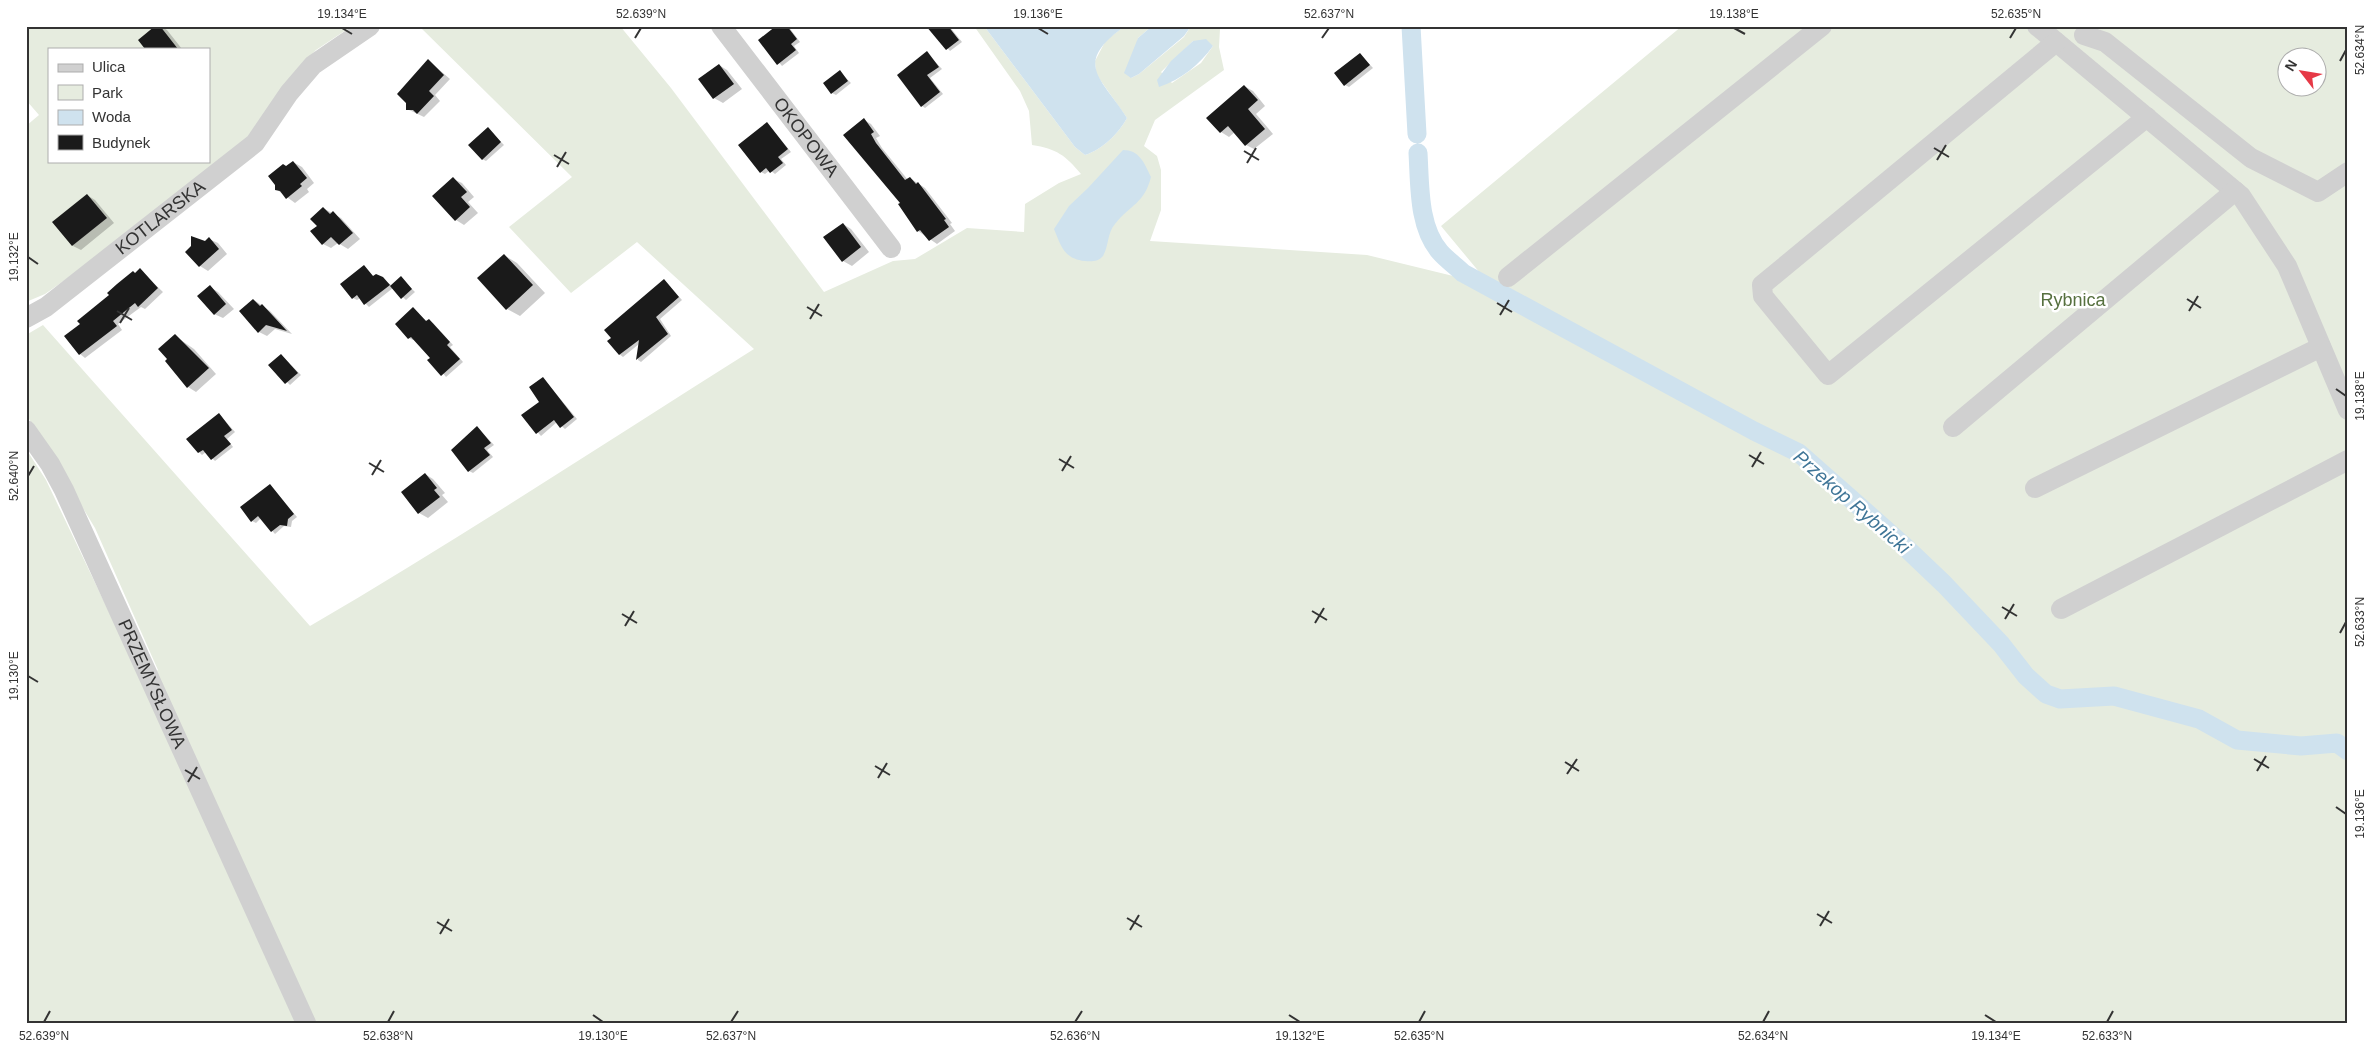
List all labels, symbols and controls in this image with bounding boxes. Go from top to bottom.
text: 19.134°E [317,7,367,21]
text: 52.639°N [616,7,666,21]
text: 19.136°E [1013,7,1063,21]
text: 52.637°N [1304,7,1354,21]
text: 19.138°E [1709,7,1759,21]
text: 52.635°N [1991,7,2041,21]
text: 52.634°N [2353,25,2367,75]
legend [48,48,210,162]
north arrow [2276,48,2326,98]
text: N [2281,57,2300,74]
text: Ulica [92,58,126,75]
text: Park [92,84,123,101]
street label: OKOPOWA [769,94,843,181]
text: Woda [92,108,132,125]
text: Budynek [92,134,151,151]
street label: KOTLARSKA [112,176,209,259]
text: 19.132°E [7,232,21,282]
park label: Rybnica [2040,290,2107,310]
text: 19.138°E [2353,371,2367,421]
water label: Przekop Rybnicki [1790,446,1915,559]
text: 52.640°N [7,451,21,501]
text: 52.633°N [2353,597,2367,647]
street label: PRZEMYSŁOWA [114,616,190,751]
text: 19.130°E [7,651,21,701]
text: 19.136°E [2353,789,2367,839]
text: 52.639°N [19,1029,69,1043]
text: 52.638°N [363,1029,413,1043]
text: 19.130°E [578,1029,628,1043]
text: 52.637°N [706,1029,756,1043]
text: 52.636°N [1050,1029,1100,1043]
text: 19.132°E [1275,1029,1325,1043]
text: 52.635°N [1394,1029,1444,1043]
text: 52.634°N [1738,1029,1788,1043]
text: 19.134°E [1971,1029,2021,1043]
text: 52.633°N [2082,1029,2132,1043]

